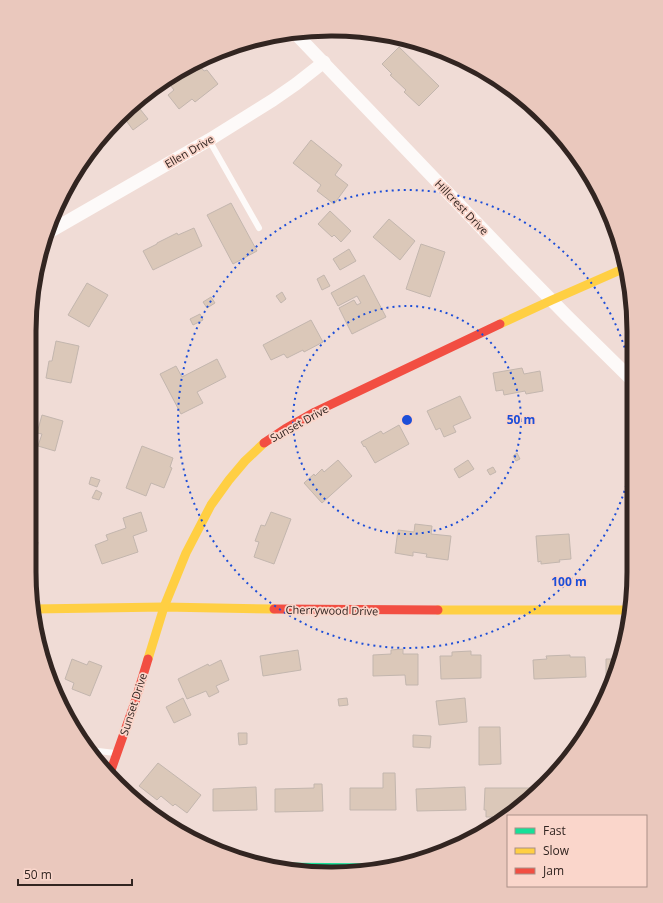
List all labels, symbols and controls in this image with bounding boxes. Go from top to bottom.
street label: Ellen Drive [162,131,216,171]
street label: Hillcrest Drive [432,176,492,238]
street label: Sunset Drive [267,401,331,445]
text: 50 m [507,411,535,428]
centre of rings [400,413,414,427]
text: 100 m [551,573,587,590]
street label: Cherrywood Drive [286,602,378,618]
street label: Sunset Drive [116,671,150,737]
legend [507,815,647,887]
text: Fast [543,822,566,839]
text: Slow [543,842,570,859]
scale bar [18,861,132,887]
text: Jam [542,862,564,879]
text: 50 m [24,866,52,883]

